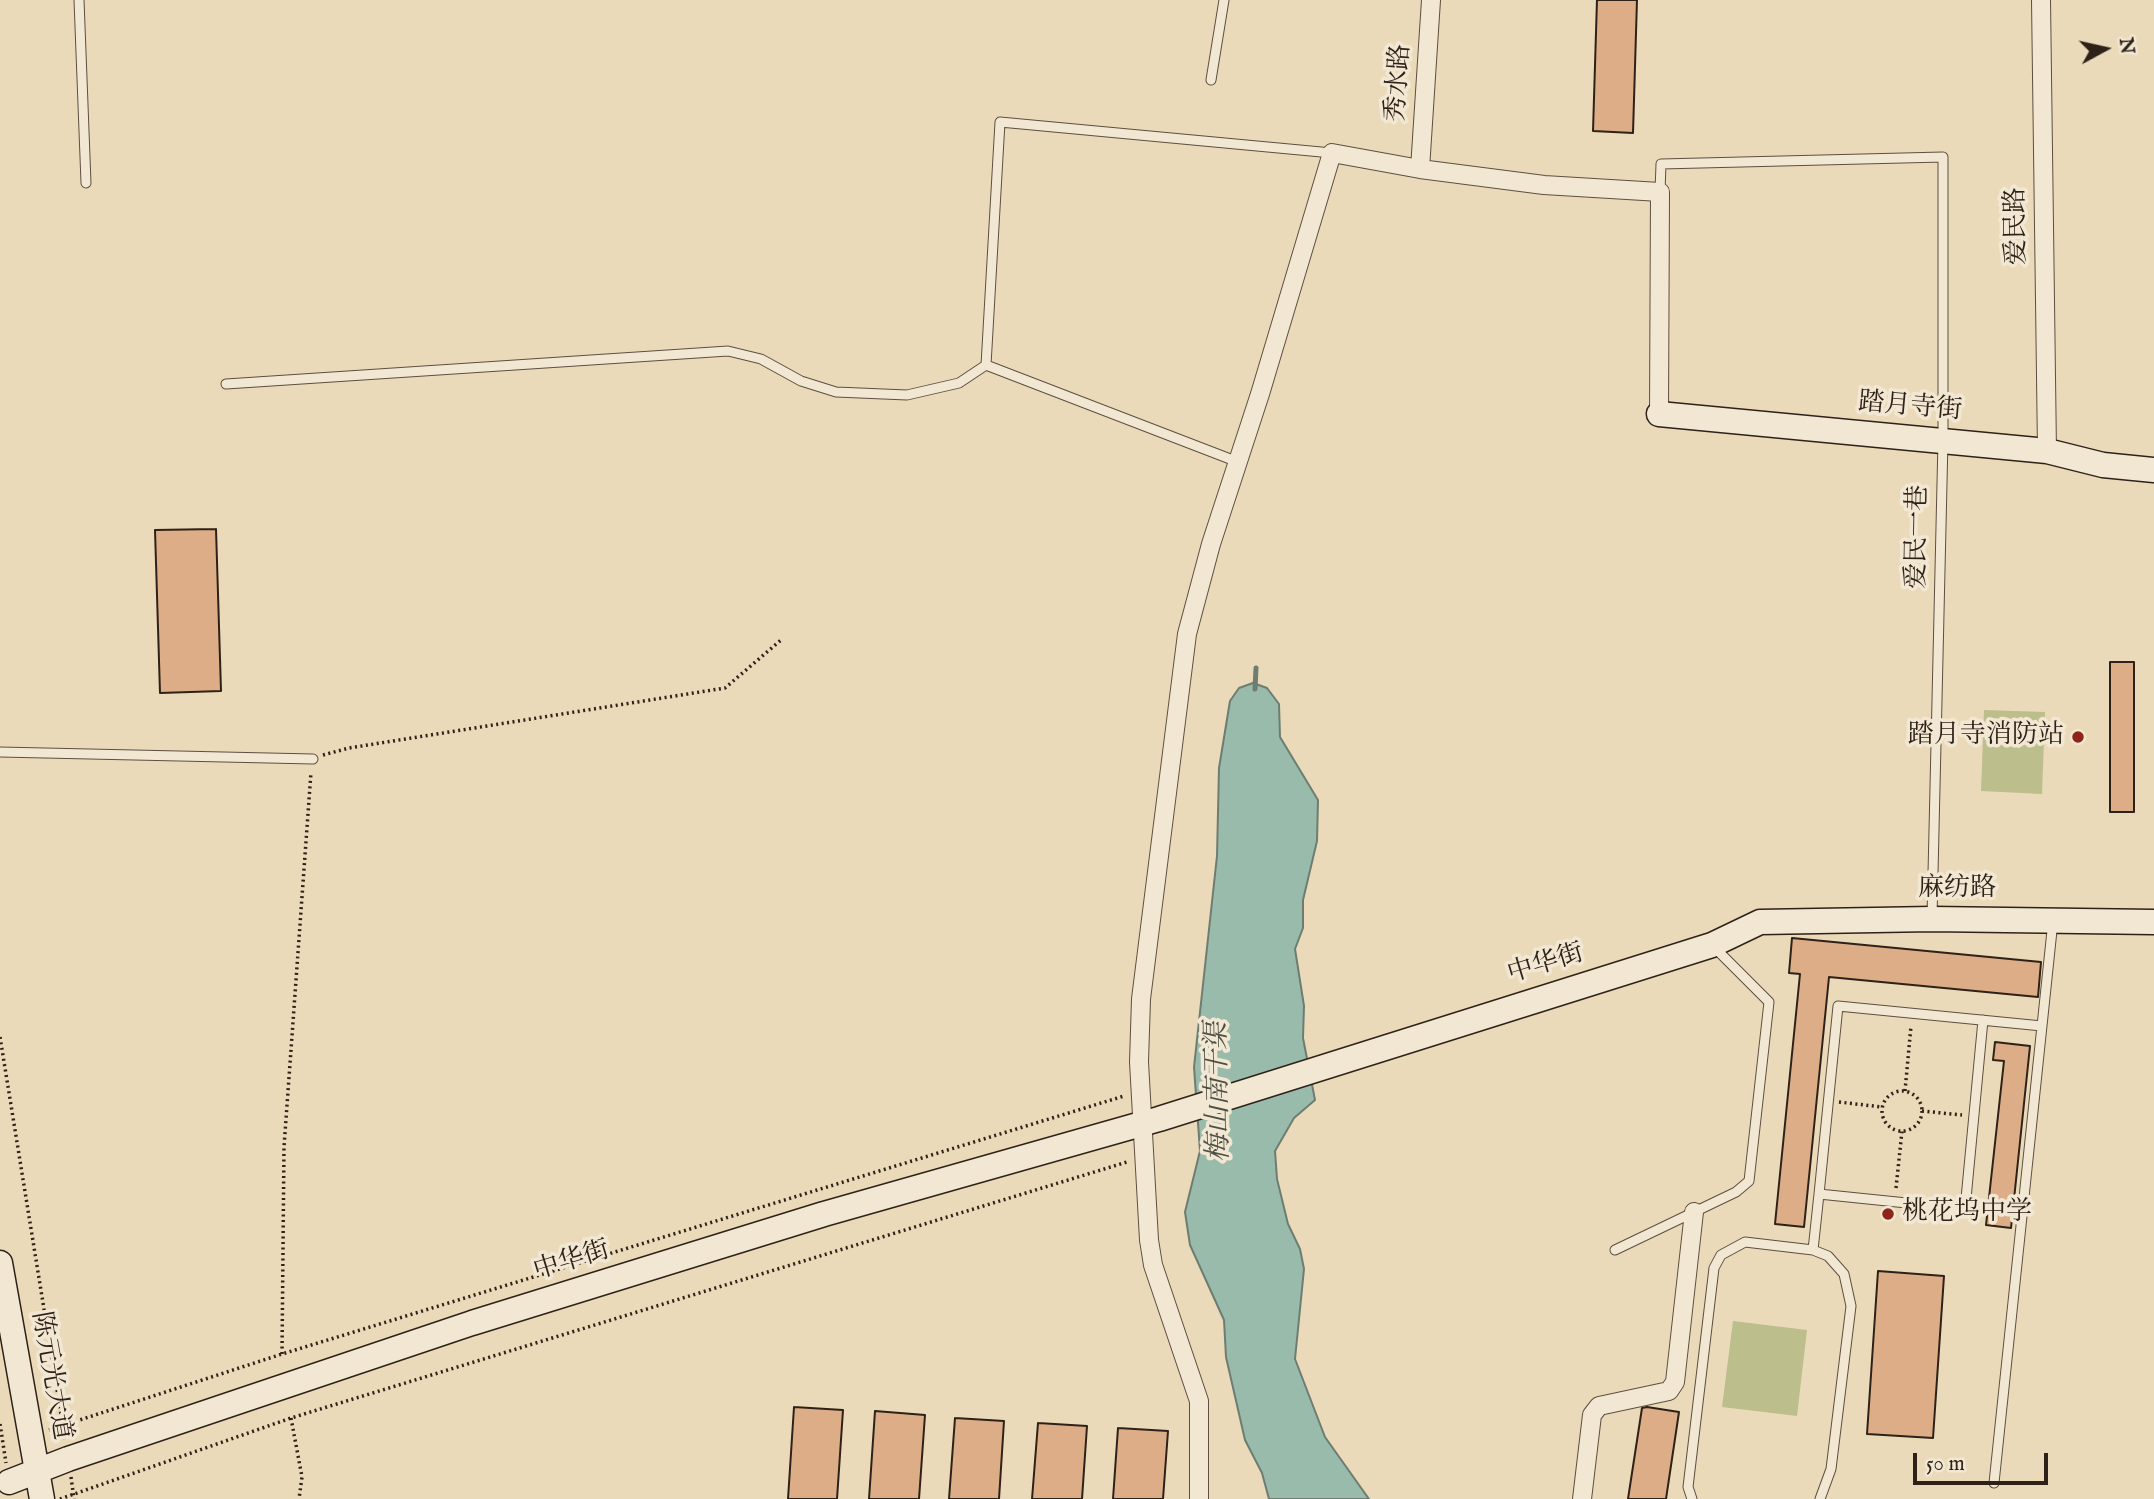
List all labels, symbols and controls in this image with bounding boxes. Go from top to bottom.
north arrow [2070,14,2140,84]
text: N [2113,36,2139,56]
street label: 秀水路 [1382,43,1418,123]
street label: 爱民路 [2002,187,2034,265]
street label: 踏月寺街 [1857,388,1963,428]
street label: 爱民一巷 [1902,485,1936,589]
place label: 踏月寺消防站 [1908,721,2064,753]
marker: 踏月寺消防站 [2070,729,2086,745]
street label: 麻纺路 [1918,874,1996,906]
street label: 中华街 [1504,939,1588,991]
water label: 梅山南干渠 [1202,1022,1238,1162]
place label: 桃花坞中学 [1902,1198,2032,1230]
marker: 桃花坞中学 [1880,1206,1896,1222]
street label: 中华街 [530,1236,614,1288]
street label: 陈元光大道 [23,1309,77,1443]
scale bar [1916,1440,2051,1484]
text: 50 m [1926,1451,1965,1478]

